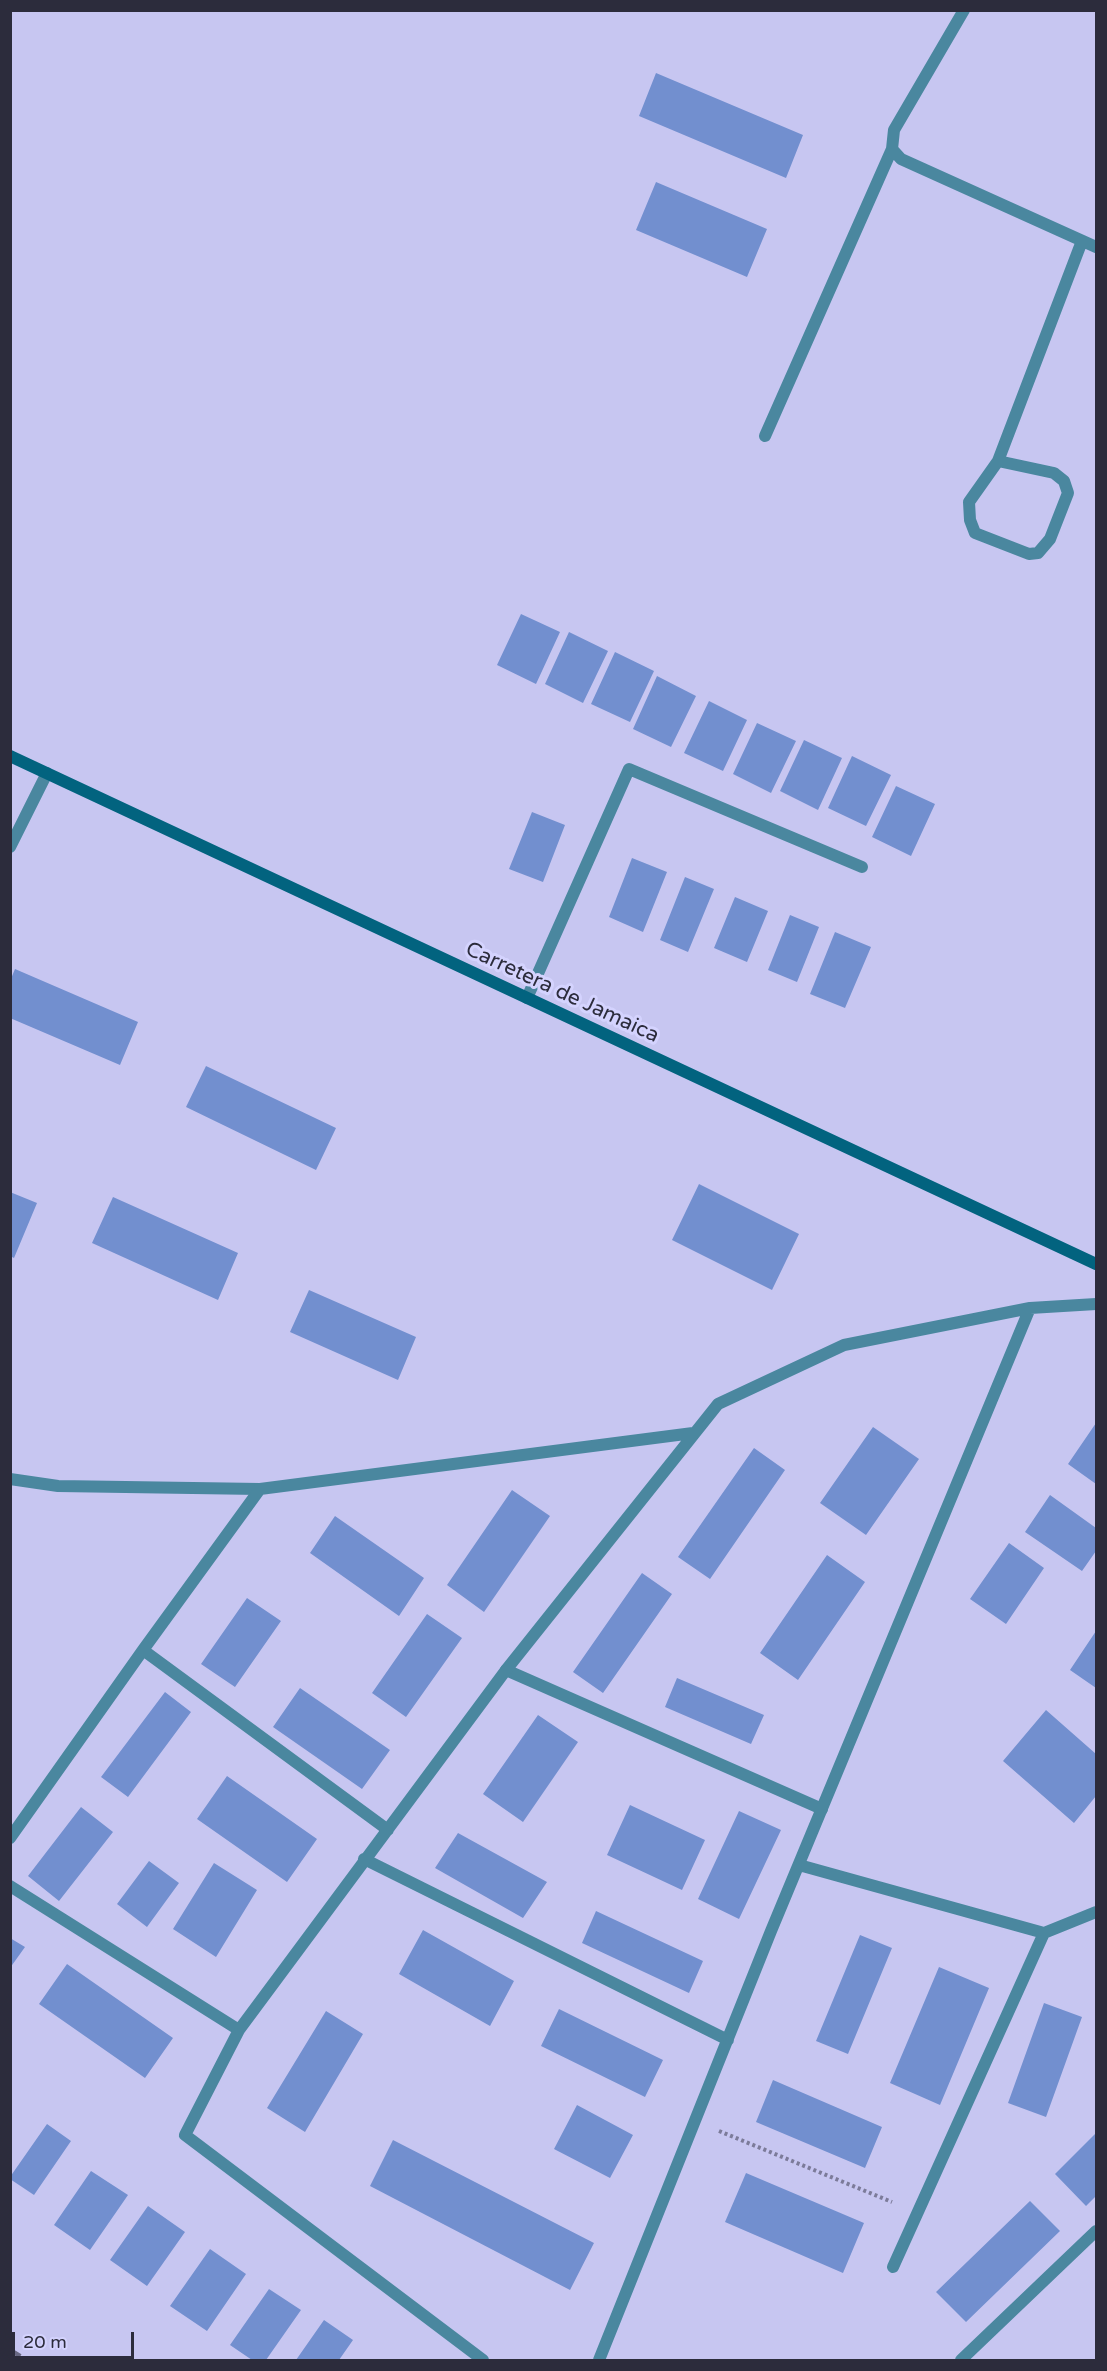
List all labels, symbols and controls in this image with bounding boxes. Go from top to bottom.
street label: Carretera de Jamaica [461,937,663,1049]
scale bar [15,2320,136,2358]
text: 20 m [23,2331,67,2353]

